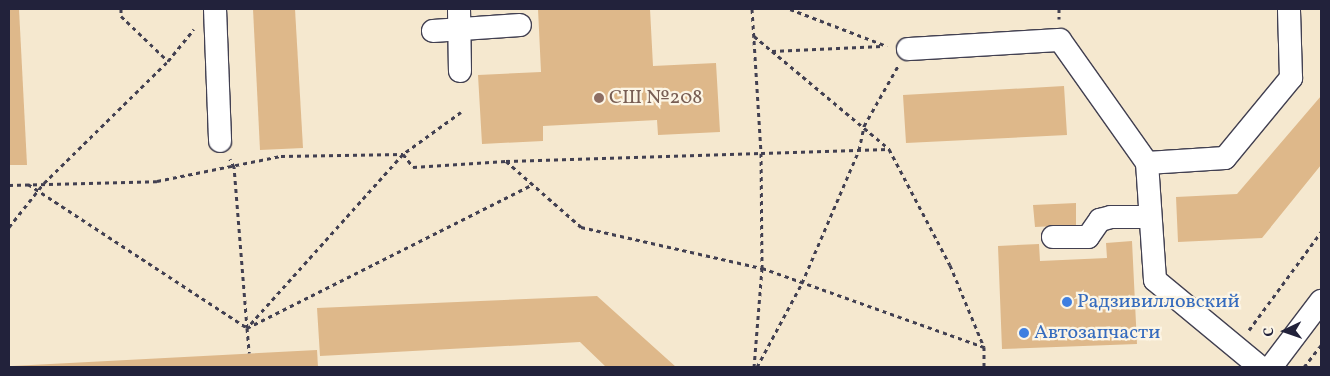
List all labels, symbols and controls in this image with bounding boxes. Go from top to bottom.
place label: СШ №208 [609,86,702,110]
marker: СШ №208 [593,92,605,104]
place label: Радзивилловский [1077,290,1240,314]
marker: Радзивилловский [1061,296,1073,308]
north arrow [1260,306,1310,356]
place label: Автозапчасти [1034,321,1160,345]
marker: Автозапчасти [1018,327,1030,339]
text: С [1260,327,1279,337]

